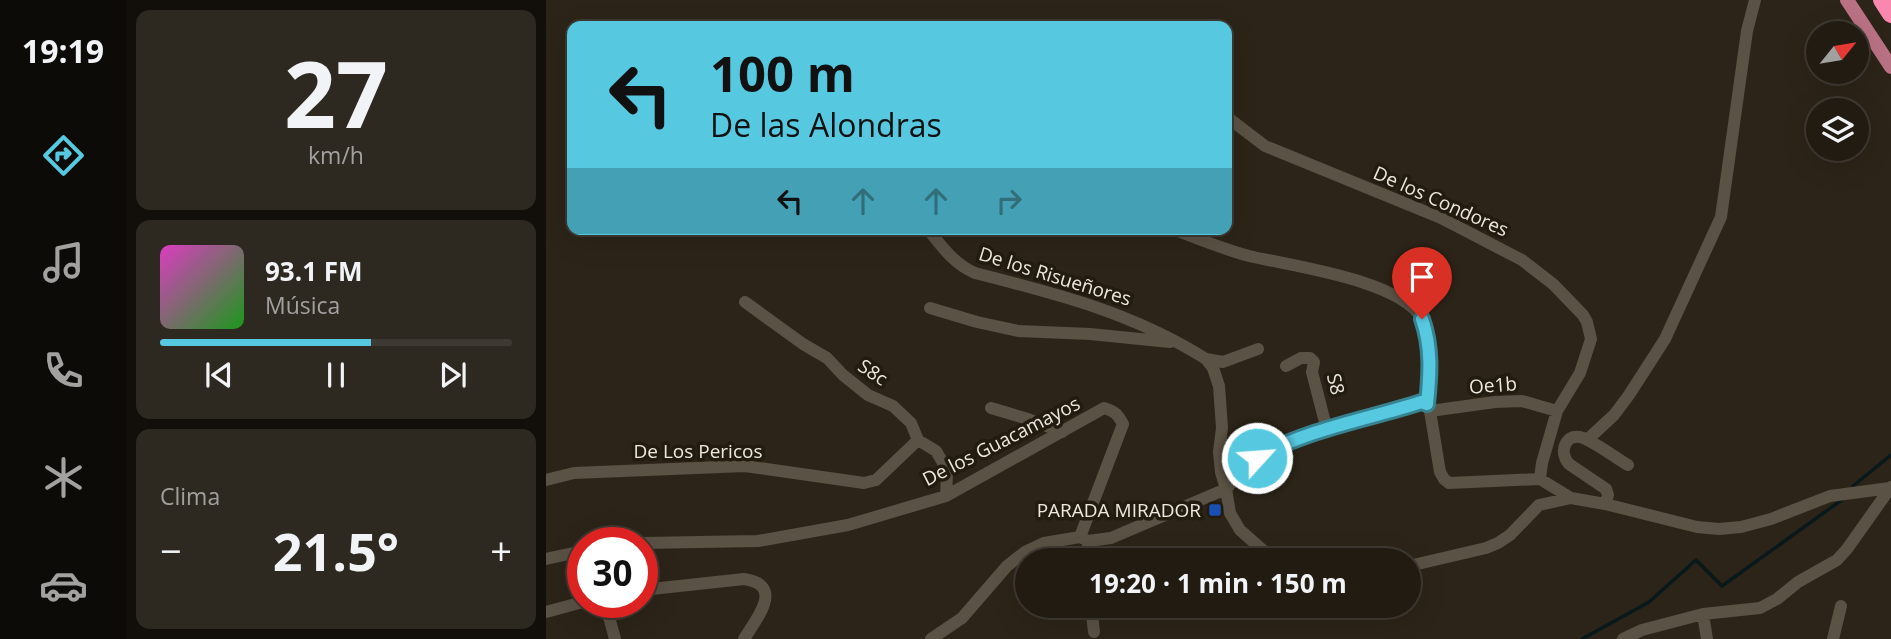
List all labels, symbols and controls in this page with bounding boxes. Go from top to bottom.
north arrow [1806,21,1869,84]
map controls [1806,21,1869,161]
text: 19:19 [22,29,104,72]
text: 27 [284,31,388,155]
text: 100 m [710,40,855,106]
icon: left [595,49,686,140]
button: layers [1806,98,1869,161]
text: De las Alondras [710,103,942,146]
icon: directions [39,131,88,180]
text: km/h [308,139,364,171]
street label: De los Condores [1369,160,1513,242]
icon: left [771,182,809,220]
icon: ahead [844,182,882,220]
icon: ahead [917,182,955,220]
icon: right [990,182,1028,220]
icon: music [39,238,88,287]
street label: De los Risueñores [976,240,1134,312]
pin [1392,247,1452,319]
text: 93.1 FM [265,253,363,289]
icon: arrive [1403,258,1441,296]
text: Música [265,289,340,321]
icon: phone [39,346,88,395]
street label: S8c [853,353,893,391]
icon: previous [200,356,238,394]
icon: pause [317,356,355,394]
icon: next [434,356,472,394]
street label: Oe1b [1468,370,1518,400]
street label: S8 [1321,371,1351,397]
street label: De los Guacamayos [918,390,1084,492]
position arrow [1220,421,1294,495]
street label: De Los Pericos [634,438,762,464]
icon: climate [39,453,88,502]
text: Clima [160,480,220,512]
place label: PARADA MIRADOR [1037,497,1201,523]
marker: PARADA MIRADOR [1207,502,1223,518]
text: 21.5° [273,515,399,586]
text: − [160,524,182,576]
text: + [490,524,512,576]
speed limit sign: 30 [567,527,658,618]
icon: car [39,561,88,610]
text: 19:20 · 1 min · 150 m [1089,565,1347,601]

